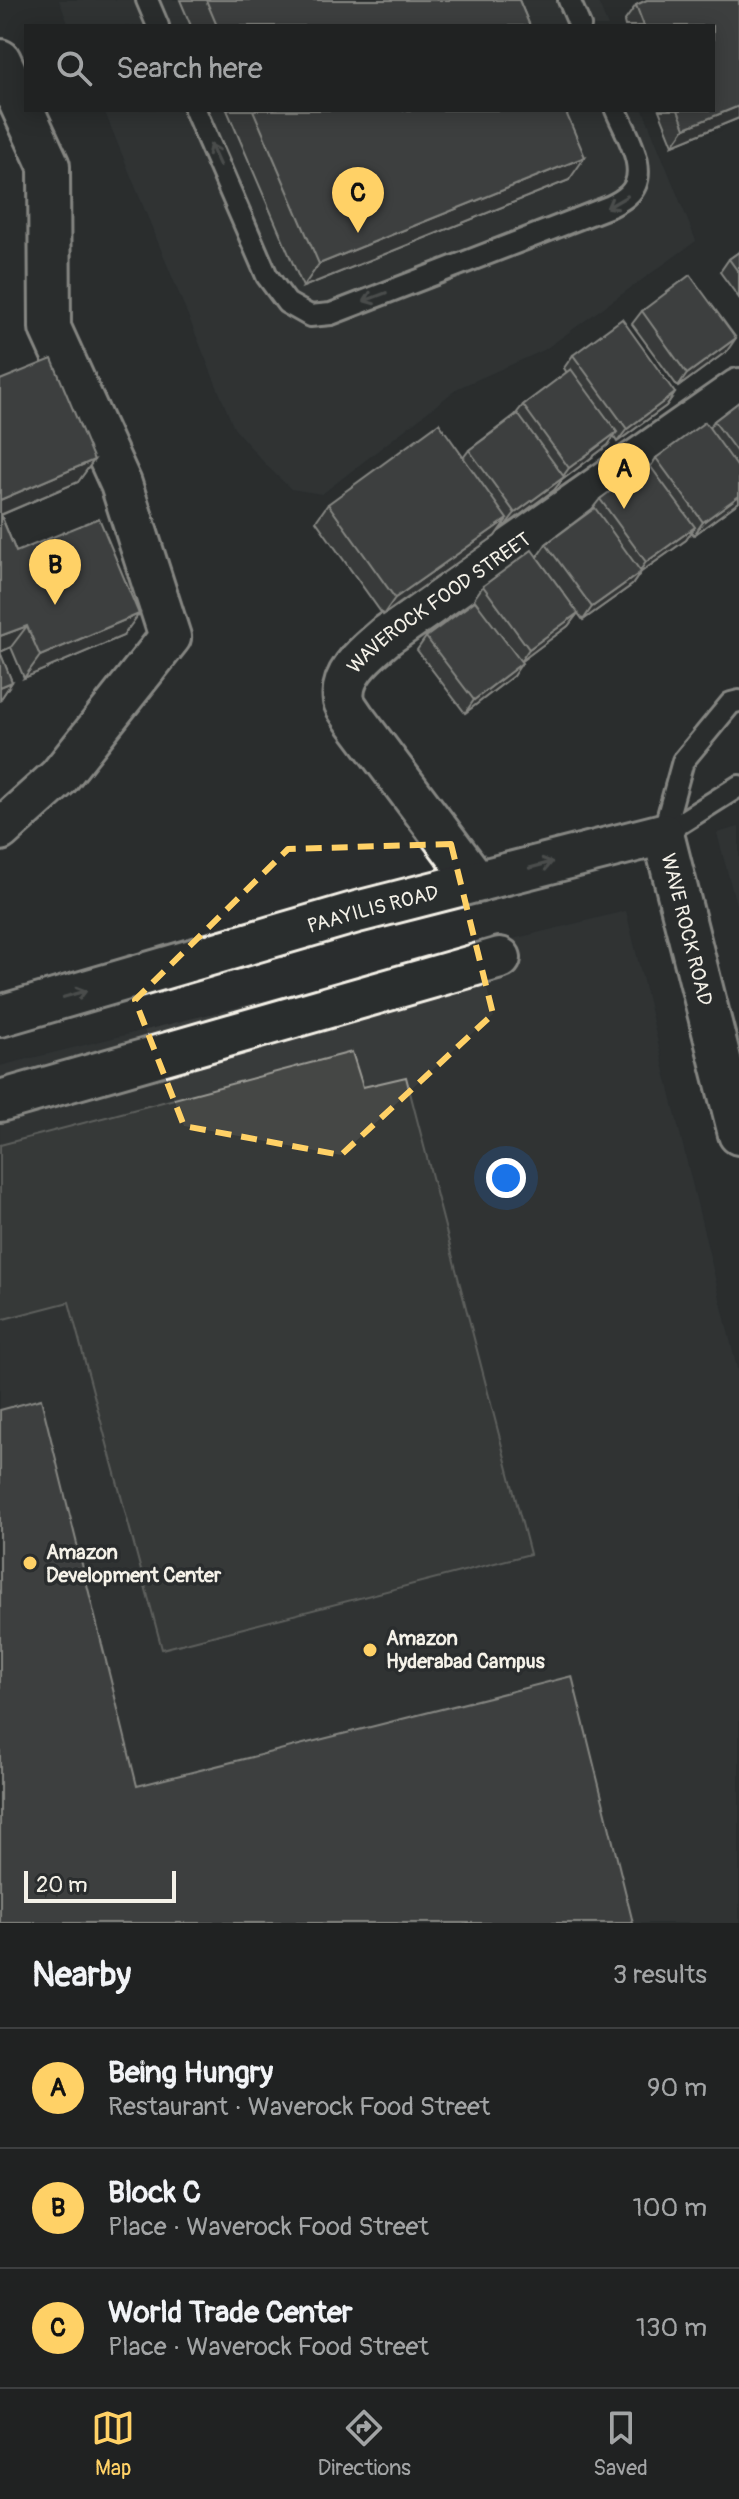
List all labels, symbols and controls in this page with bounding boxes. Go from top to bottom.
search box [24,24,715,112]
icon: search [52,46,96,90]
text: Search here [116,50,263,87]
one-way arrow [206,143,221,168]
pin: C [332,167,384,233]
one-way arrow [606,194,629,210]
one-way arrow [363,291,388,305]
pin: A [598,443,650,509]
street label: WAVEROCK FOOD STREET [341,526,535,678]
pin: B [29,539,81,605]
street label: WAVE ROCK ROAD [656,851,718,1008]
one-way arrow [528,857,554,872]
street label: PAAYILIS ROAD [304,879,441,938]
one-way arrow [61,986,87,1001]
your location [486,1158,526,1198]
place label: Amazon Development Center [46,1540,222,1588]
marker: Amazon Development Center [21,1554,39,1572]
place label: Amazon Hyderabad Campus [386,1626,545,1674]
marker: Amazon Hyderabad Campus [361,1641,379,1659]
scale bar [24,1867,176,1903]
text: 20 m [36,1871,88,1899]
text: Nearby [32,1954,131,1997]
text: 3 results [613,1959,707,1991]
text: Being Hungry [108,2054,273,2091]
text: A [50,2072,66,2104]
text: 90 m [647,2072,707,2104]
text: Restaurant · Waverock Food Street [108,2091,490,2123]
text: Block C [108,2174,201,2211]
text: B [51,2192,65,2224]
text: 100 m [633,2192,707,2224]
text: Place · Waverock Food Street [108,2211,429,2243]
text: World Trade Center [108,2294,352,2331]
text: C [50,2312,66,2344]
text: 130 m [636,2312,707,2344]
text: Place · Waverock Food Street [108,2331,429,2363]
tab: Map [91,2406,135,2482]
tab: Directions [318,2406,411,2482]
tab: Saved [593,2406,648,2482]

